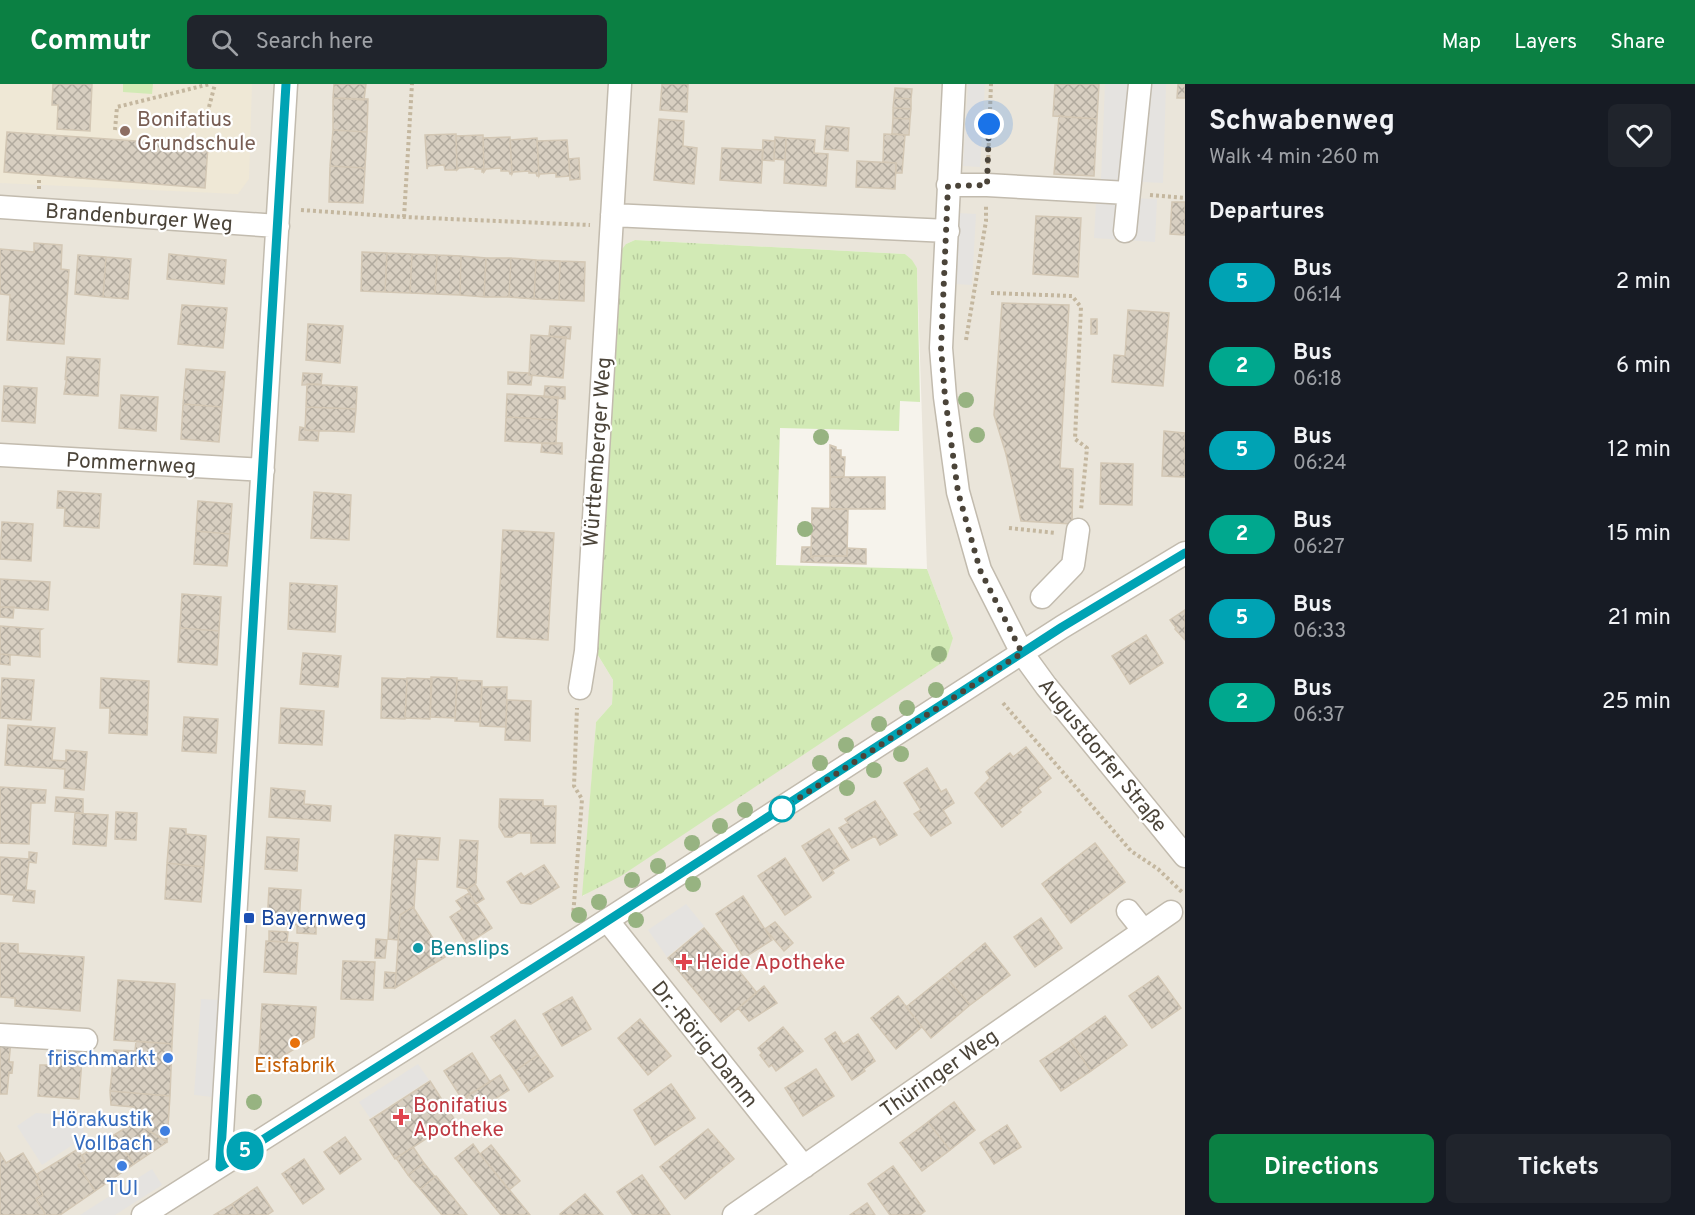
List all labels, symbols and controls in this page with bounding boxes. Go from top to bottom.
search box [187,15,607,69]
text: Commutr [30,24,151,60]
icon: search [208,26,241,59]
text: Search here [256,29,373,56]
text: Map [1442,29,1481,56]
text: Layers [1514,29,1577,56]
text: Share [1610,29,1665,56]
text: Schwabenweg [1209,104,1395,140]
button: heart [1608,104,1671,167]
place label: Bonifatius Grundschule [137,107,256,158]
your location [974,109,1004,139]
marker: Bonifatius Grundschule [118,124,132,138]
text: Walk · 4 min · 260 m [1209,145,1380,171]
street label: Brandenburger Weg [44,198,234,239]
text: Departures [1209,199,1325,226]
text: Bus [1293,256,1332,283]
text: 5 [1236,269,1248,296]
text: 2 min [1616,269,1671,296]
text: 06:14 [1293,283,1342,309]
text: Bus [1293,340,1332,367]
text: 2 [1236,353,1248,380]
text: 6 min [1616,353,1671,380]
street label: Württemberger Weg [578,356,619,548]
text: 06:18 [1293,367,1342,393]
text: Bus [1293,424,1332,451]
text: 5 [1236,437,1248,464]
text: 12 min [1608,437,1671,464]
street label: Pommernweg [65,448,197,481]
text: 06:24 [1293,451,1347,477]
text: Bus [1293,508,1332,535]
text: 2 [1236,521,1248,548]
text: 15 min [1607,521,1671,548]
text: 06:27 [1293,535,1345,561]
text: Bus [1293,592,1332,619]
text: 5 [1236,605,1248,632]
text: 21 min [1608,605,1671,632]
text: 06:33 [1293,619,1346,645]
street label: Augustdorfer Straße [1031,673,1172,839]
text: Bus [1293,676,1332,703]
text: 2 [1236,689,1248,716]
text: 25 min [1602,689,1671,716]
text: 06:37 [1293,703,1345,729]
unlabelled marker [769,796,795,822]
place label: Bayernweg [261,906,366,933]
marker: Bayernweg [242,911,256,925]
place label: Benslips [430,936,510,963]
marker: Benslips [411,941,425,955]
place label: Heide Apotheke [696,950,845,977]
marker: Heide Apotheke [677,955,691,969]
street label: Dr.-Rörig-Damm [645,976,763,1114]
street label: Thüringer Weg [876,1024,1004,1125]
marker: Eisfabrik [288,1036,302,1050]
place label: frischmarkt [47,1046,156,1073]
marker: frischmarkt [161,1051,175,1065]
place label: Eisfabrik [254,1053,336,1080]
place label: Bonifatius Apotheke [413,1093,508,1144]
place label: Hörakustik Vollbach [51,1107,153,1158]
marker: Bonifatius Apotheke [394,1110,408,1124]
marker: Hörakustik Vollbach [158,1124,172,1138]
line badge: 5 [226,1132,264,1170]
button: Directions [1209,1134,1434,1203]
button: Tickets [1446,1134,1671,1203]
text: 5 [239,1138,251,1165]
marker: TUI [115,1159,129,1173]
place label: TUI [106,1176,138,1203]

